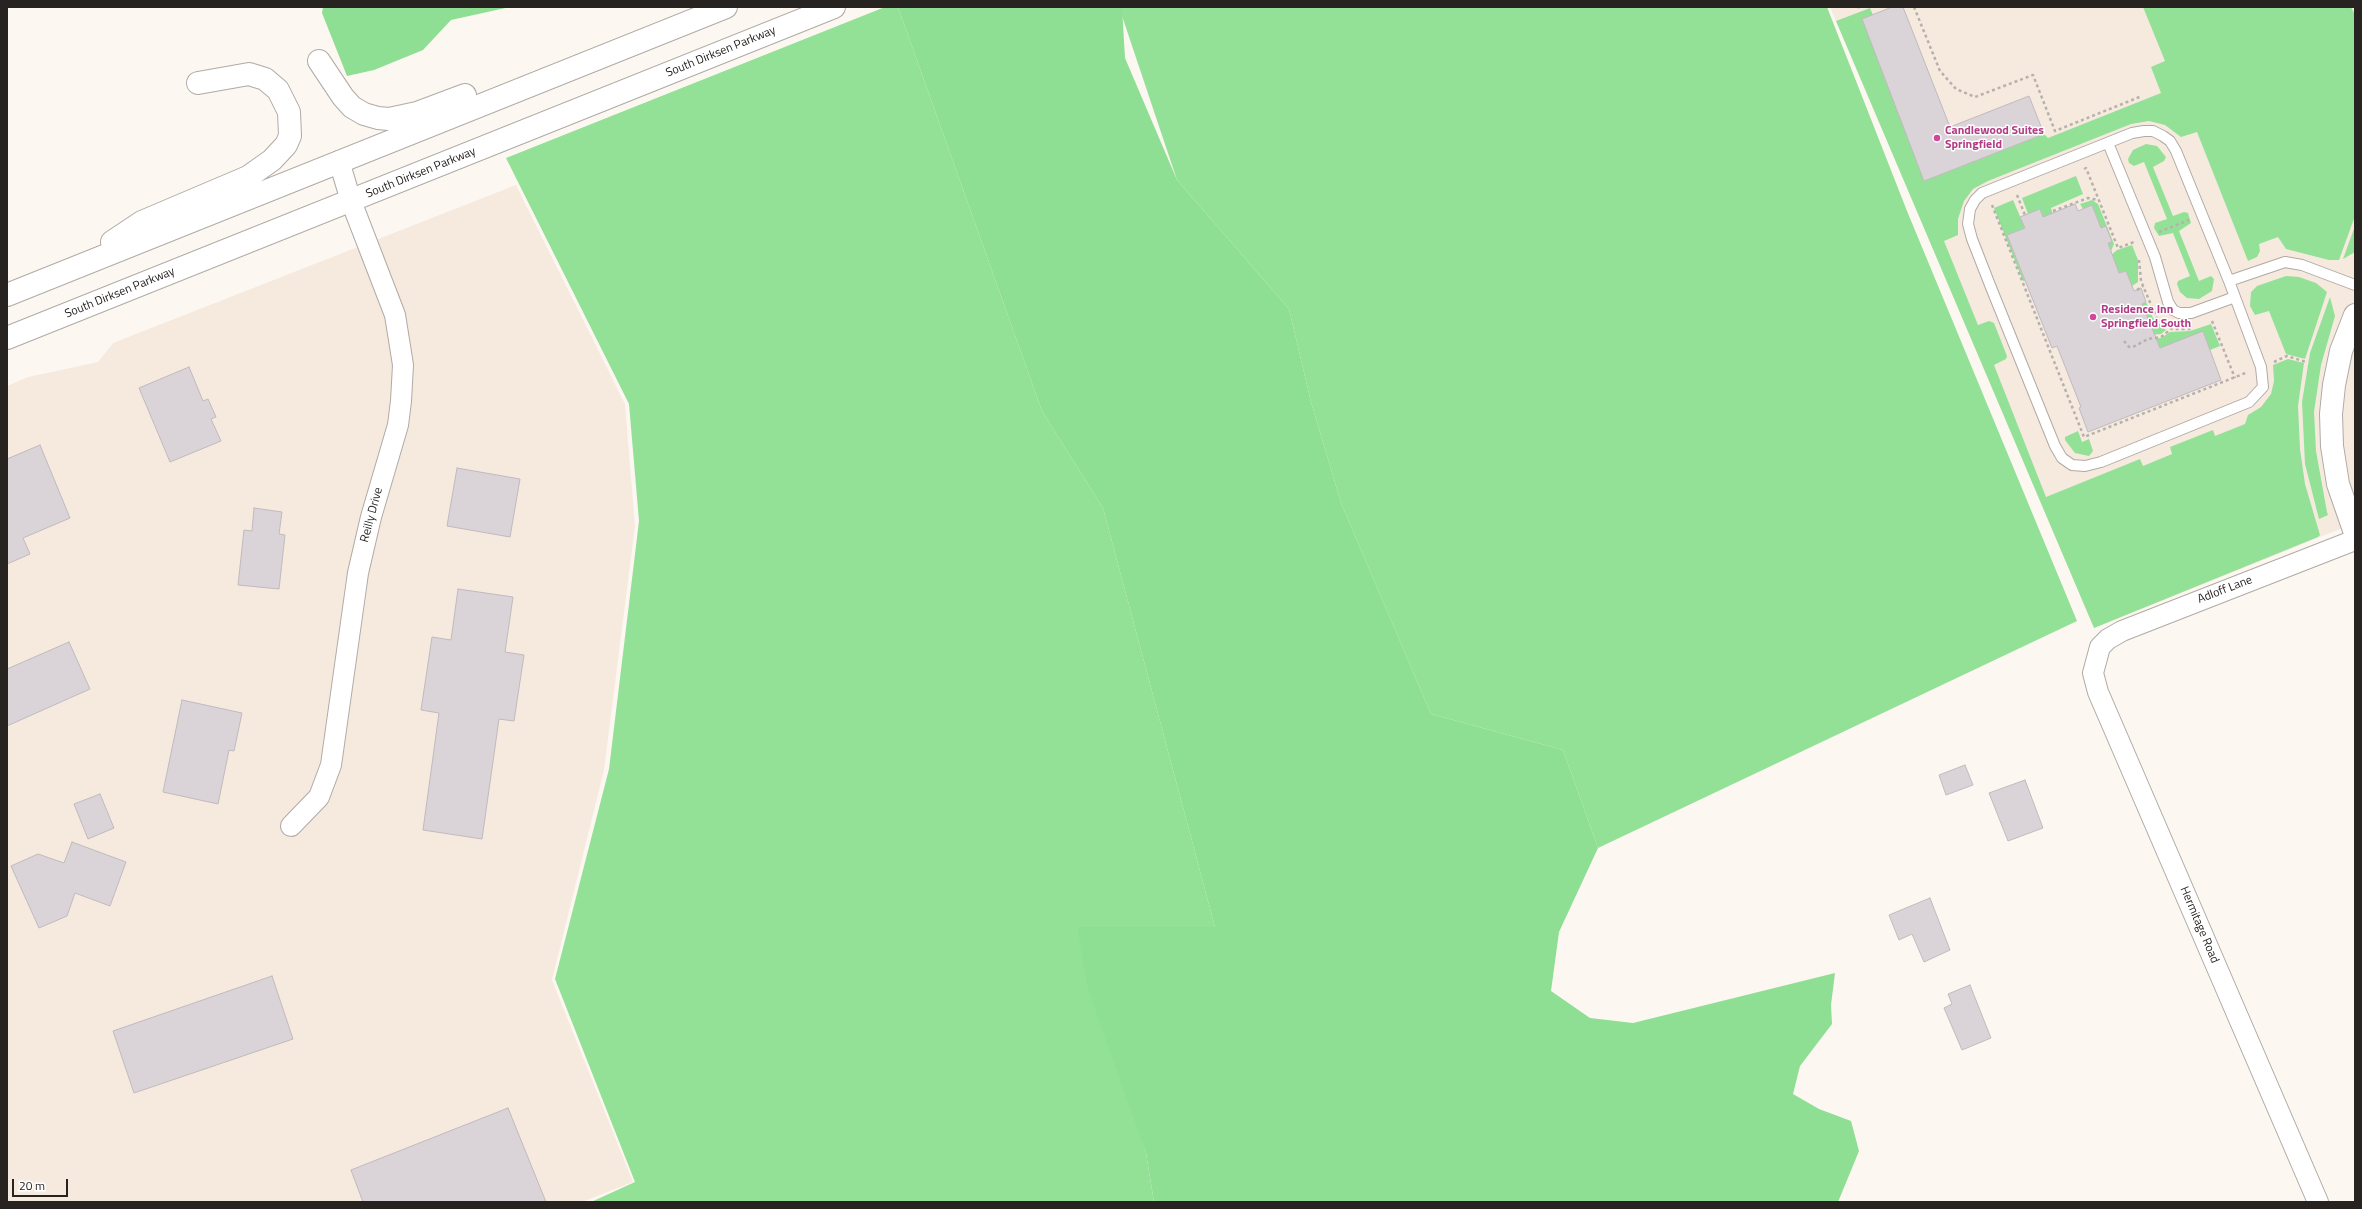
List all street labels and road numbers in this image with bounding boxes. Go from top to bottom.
street label: South Dirksen Parkway [664,23,778,81]
street label: South Dirksen Parkway [364,144,478,202]
street label: South Dirksen Parkway [63,264,177,322]
street label: Reilly Drive [358,486,386,544]
street label: Adloff Lane [2196,573,2254,607]
street label: Hermitage Road [2176,884,2222,966]

